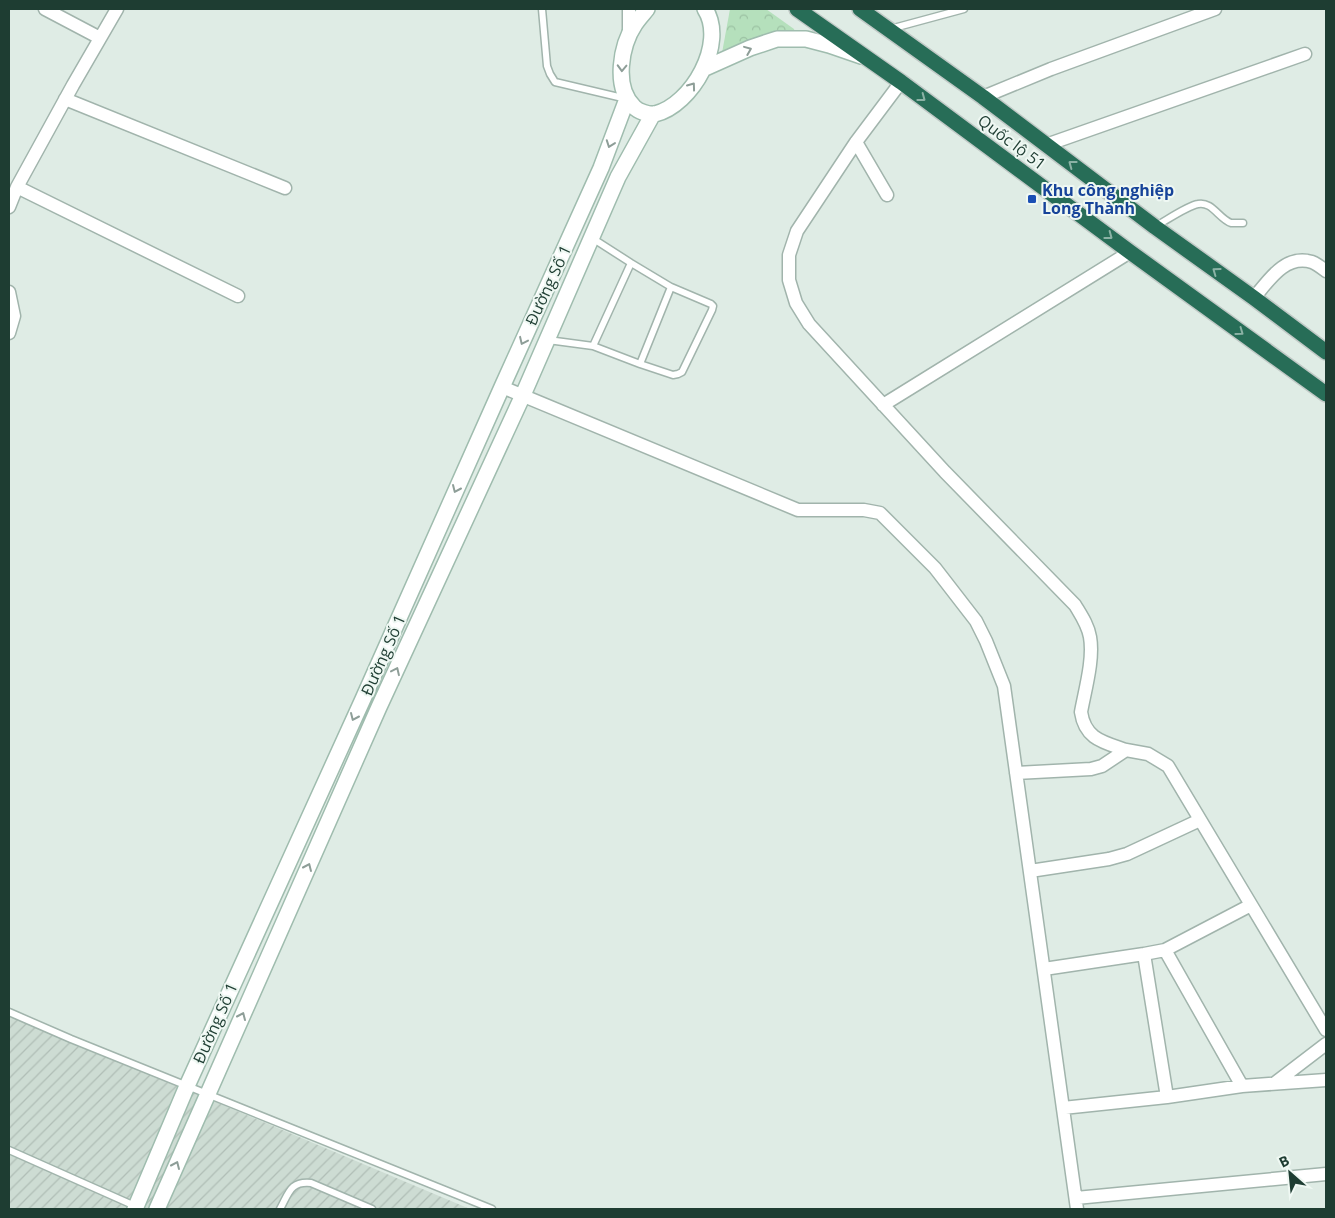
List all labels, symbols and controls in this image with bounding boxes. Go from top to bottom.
one-way arrow [743,45,752,56]
one-way arrow [617,64,627,72]
one-way arrow [686,82,695,92]
one-way arrow [916,92,925,100]
street label: Quốc lộ 51 [974,109,1050,175]
one-way arrow [606,140,616,148]
one-way arrow [1068,161,1078,170]
place label: Khu công nghiệp Long Thành [1042,179,1174,219]
marker: Khu công nghiệp Long Thành [1026,193,1038,205]
one-way arrow [1103,230,1113,239]
street label: Đường Số 1 [520,241,576,329]
one-way arrow [1213,268,1222,277]
one-way arrow [1234,326,1243,334]
one-way arrow [518,336,529,345]
one-way arrow [452,484,463,493]
street label: Đường Số 1 [355,611,411,699]
one-way arrow [389,667,400,676]
one-way arrow [350,712,361,721]
one-way arrow [302,863,312,872]
street label: Đường Số 1 [187,979,243,1067]
one-way arrow [236,1012,247,1021]
north arrow [1265,1148,1315,1198]
text: B [1275,1150,1292,1172]
one-way arrow [170,1161,181,1170]

